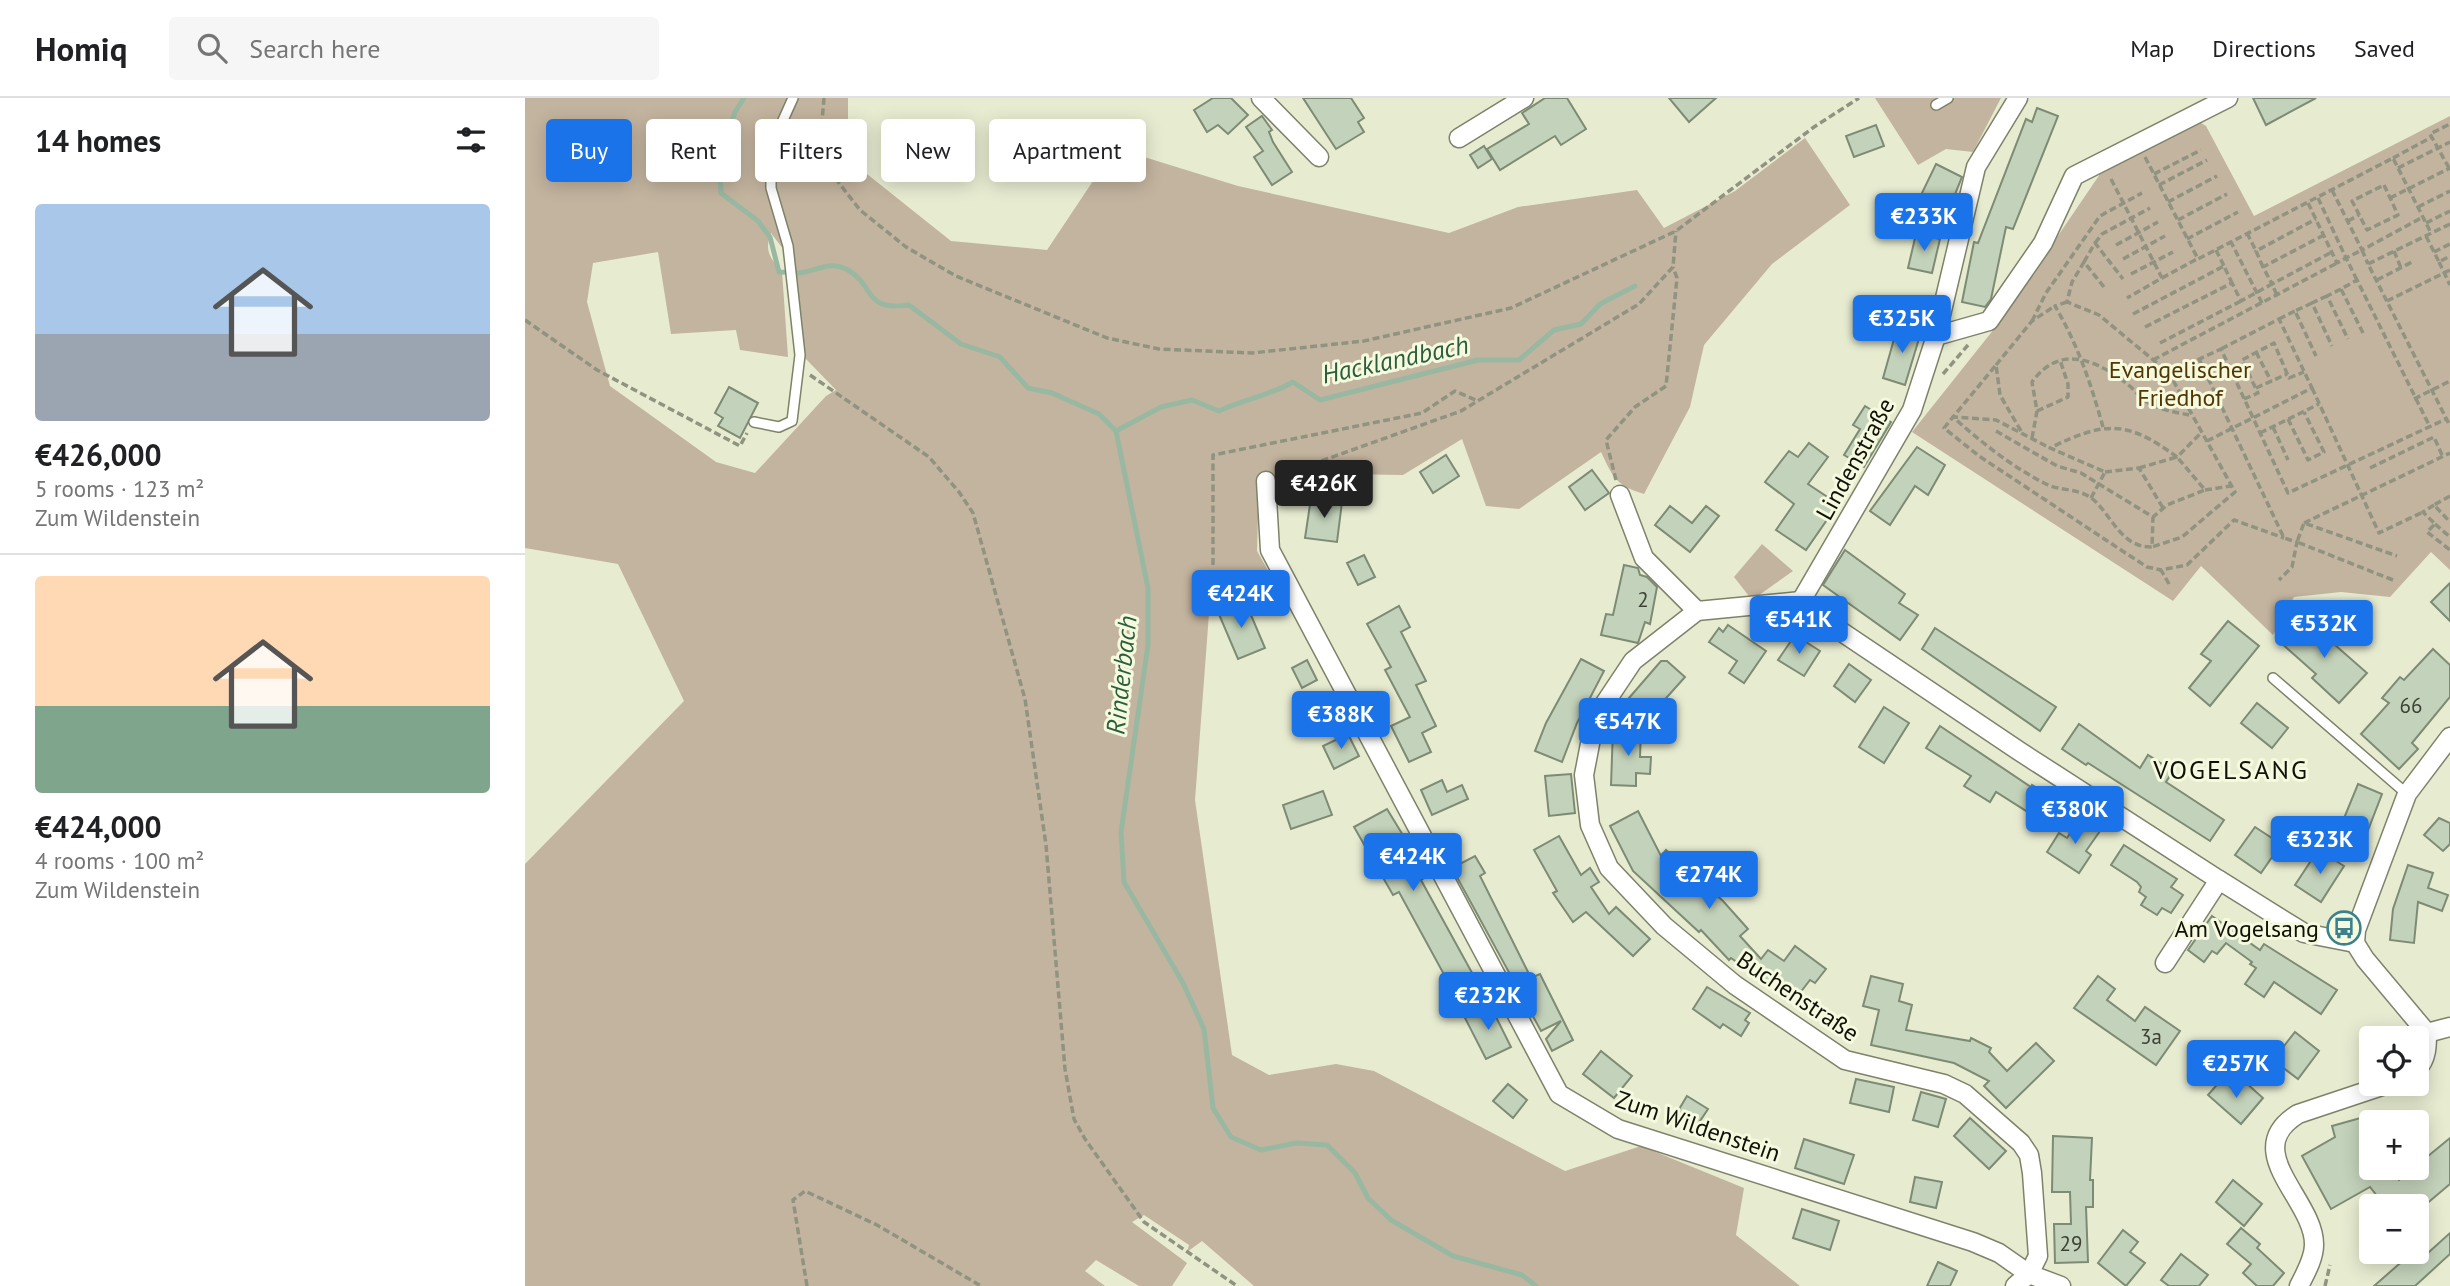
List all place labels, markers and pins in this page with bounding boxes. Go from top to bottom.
pin: €233K [1875,194,1973,253]
pin: €325K [1853,296,1951,355]
pin: €426K [1275,460,1373,520]
pin: €424K [1192,570,1290,630]
pin: €541K [1750,596,1848,656]
pin: €532K [2275,601,2373,660]
pin: €388K [1292,692,1390,751]
pin: €547K [1579,698,1677,758]
pin: €380K [2026,786,2124,846]
pin: €323K [2271,816,2369,876]
pin: €424K [1364,834,1462,893]
pin: €274K [1660,852,1758,911]
bus stop icon: Am Vogelsang [2325,909,2363,947]
place label: Am Vogelsang [2175,913,2319,944]
pin: €232K [1439,972,1537,1032]
pin: €257K [2187,1040,2285,1100]

